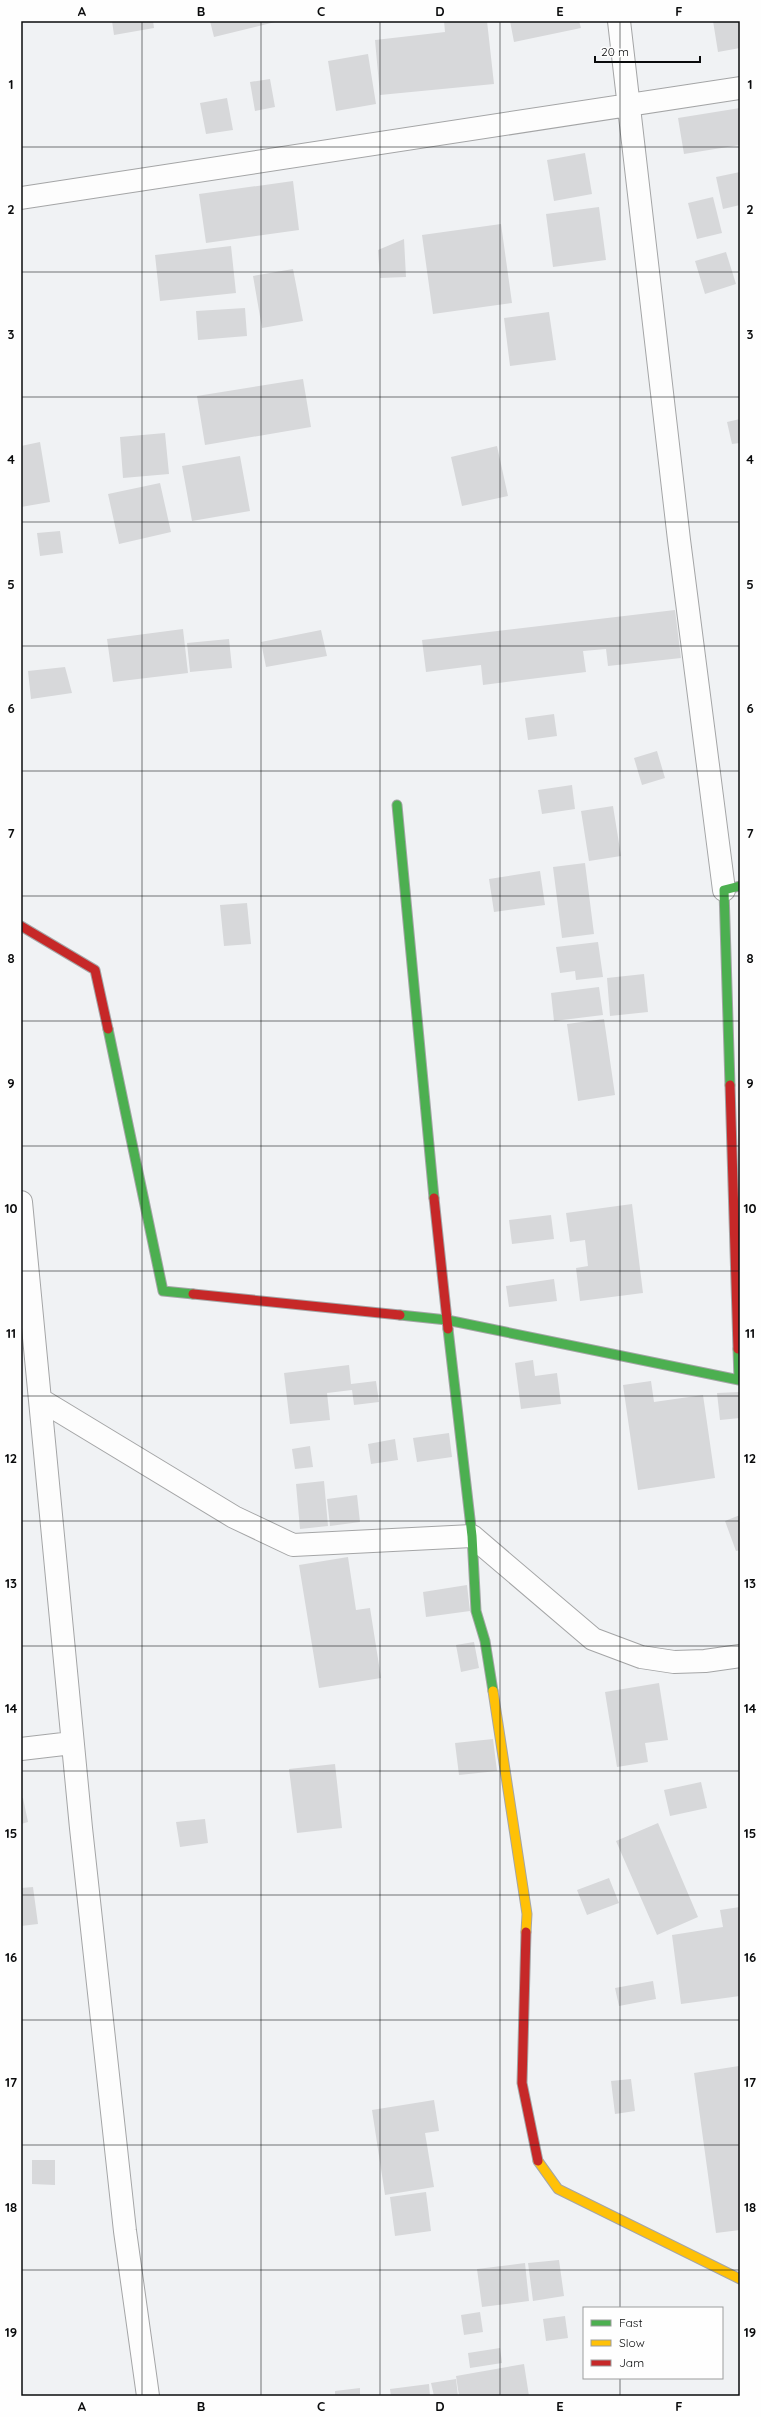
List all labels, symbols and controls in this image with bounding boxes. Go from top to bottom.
text: A [78,3,87,19]
text: B [197,3,205,19]
text: C [317,3,325,19]
text: D [435,3,445,19]
text: E [556,3,564,19]
text: F [675,3,683,19]
scale bar [595,38,700,64]
text: 20 m [601,44,629,59]
text: 1 [8,76,14,92]
text: 1 [747,76,753,92]
text: 2 [7,201,15,217]
text: 2 [746,201,754,217]
text: 3 [8,326,15,342]
text: 3 [747,326,754,342]
text: 4 [7,451,15,467]
text: 4 [746,451,754,467]
text: 5 [7,576,15,592]
text: 5 [746,576,754,592]
text: 6 [7,700,15,716]
text: 6 [746,700,754,716]
text: 7 [7,825,15,841]
text: 7 [746,825,754,841]
text: 8 [7,950,15,966]
text: 8 [746,950,754,966]
text: 9 [7,1075,15,1091]
text: 9 [746,1075,754,1091]
text: 10 [4,1200,18,1216]
text: 10 [743,1200,757,1216]
text: 11 [6,1325,16,1341]
text: 11 [745,1325,755,1341]
text: 12 [5,1450,17,1466]
text: 12 [744,1450,756,1466]
text: 13 [5,1575,17,1591]
text: 13 [744,1575,756,1591]
text: 14 [5,1700,18,1716]
text: 14 [744,1700,757,1716]
text: 15 [5,1825,17,1841]
text: 15 [744,1825,756,1841]
text: 16 [5,1949,17,1965]
text: 16 [744,1949,756,1965]
text: 17 [5,2074,17,2090]
text: 17 [744,2074,756,2090]
text: 18 [5,2199,17,2215]
text: 18 [744,2199,756,2215]
legend [583,2307,723,2379]
text: Fast [619,2315,643,2330]
text: 19 [5,2324,17,2340]
text: 19 [744,2324,756,2340]
text: Slow [619,2335,645,2350]
text: Jam [619,2355,644,2370]
text: A [78,2398,87,2414]
text: B [197,2398,205,2414]
text: C [317,2398,325,2414]
text: D [435,2398,445,2414]
text: E [556,2398,564,2414]
text: F [675,2398,683,2414]

